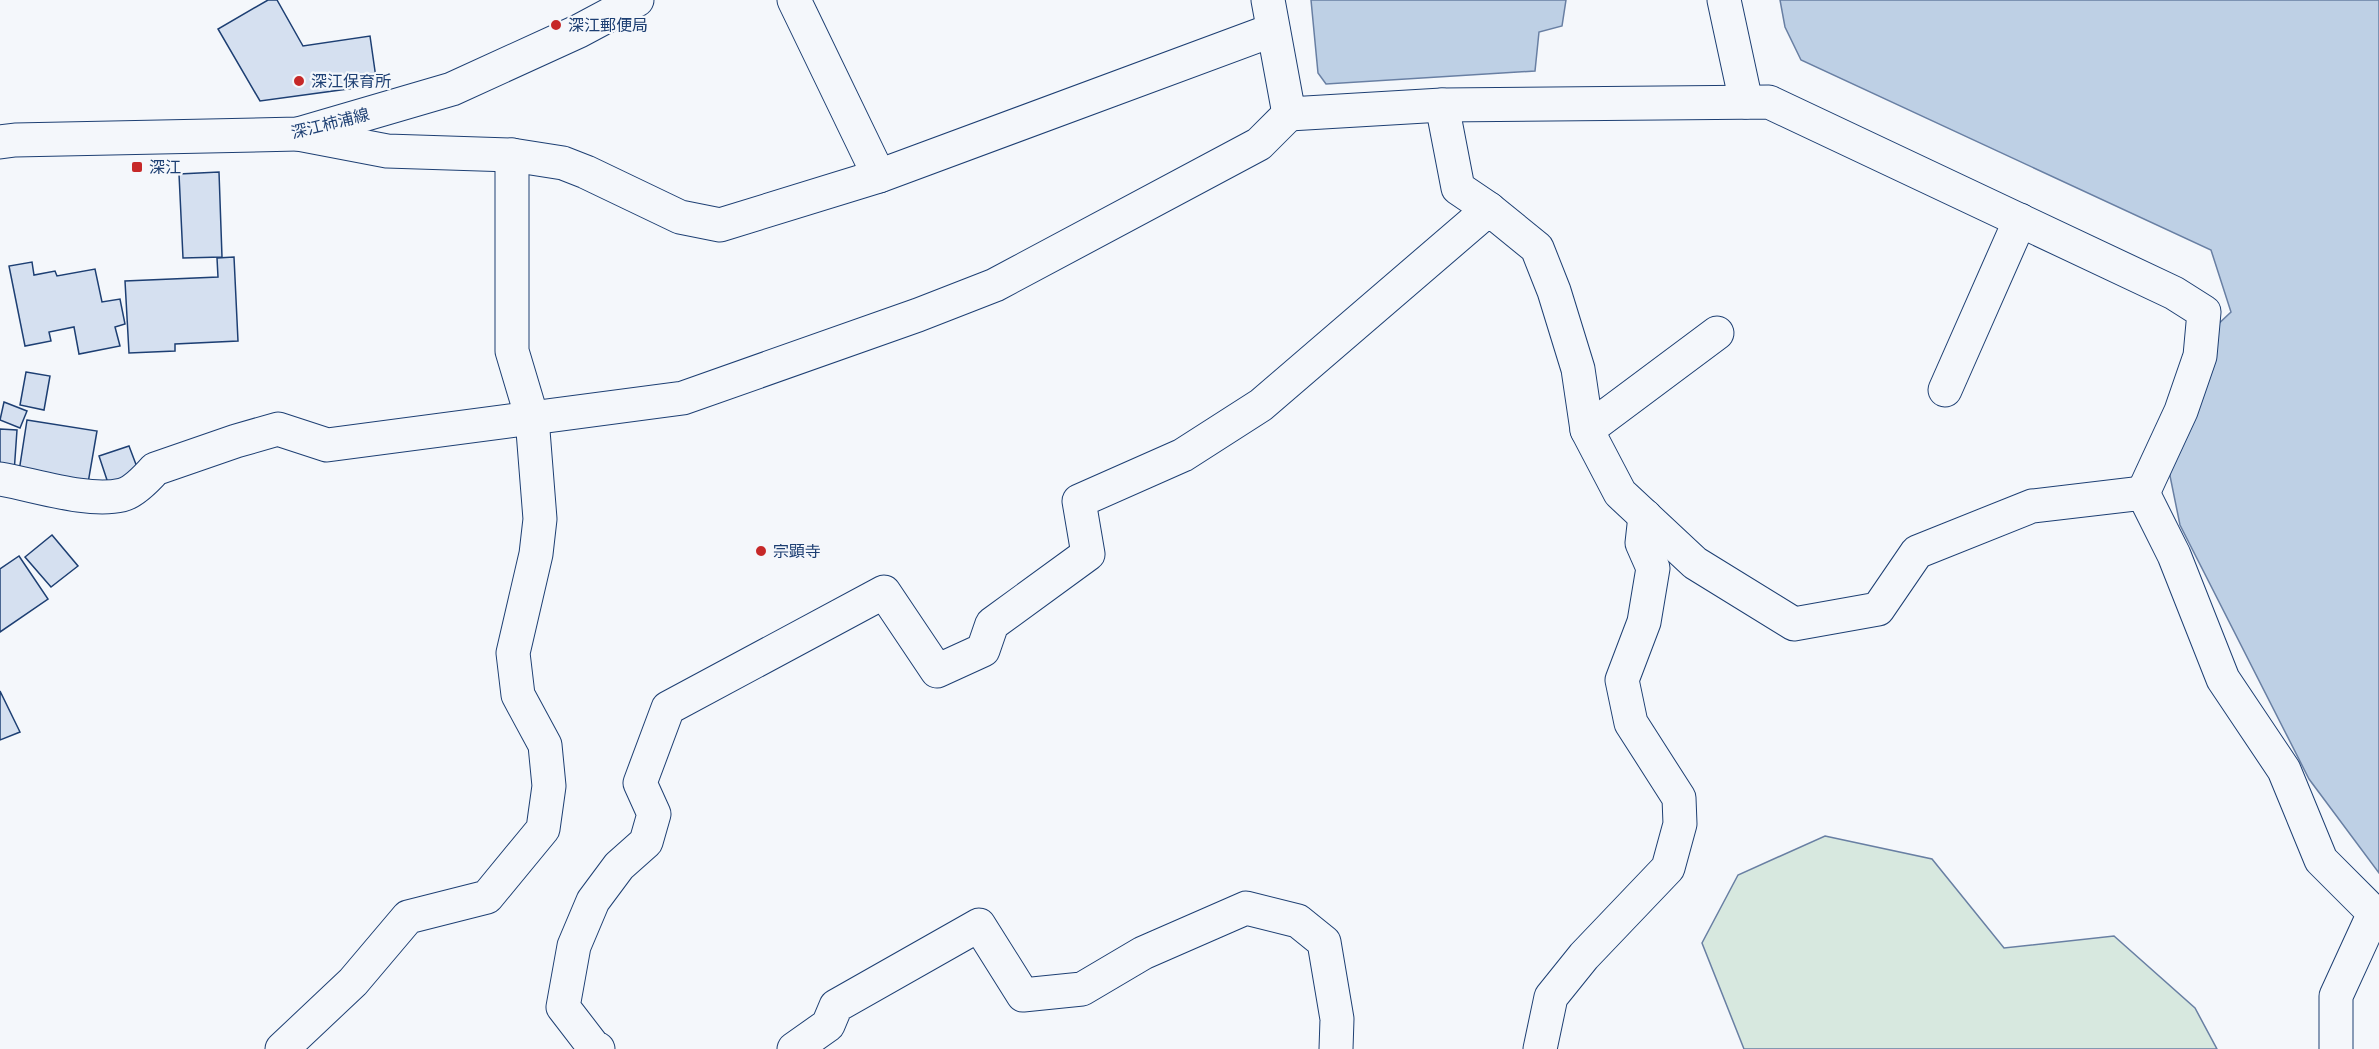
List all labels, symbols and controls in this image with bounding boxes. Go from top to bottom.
place label: 深江郵便局 [568,17,648,34]
marker: 深江郵便局 [549,18,563,32]
place label: 深江保育所 [311,73,391,90]
marker: 深江保育所 [292,74,306,88]
street label: 深江柿浦線 [289,106,371,141]
place label: 深江 [149,159,181,176]
marker: 深江 [130,160,144,174]
place label: 宗顕寺 [773,543,821,560]
marker: 宗顕寺 [754,544,768,558]

